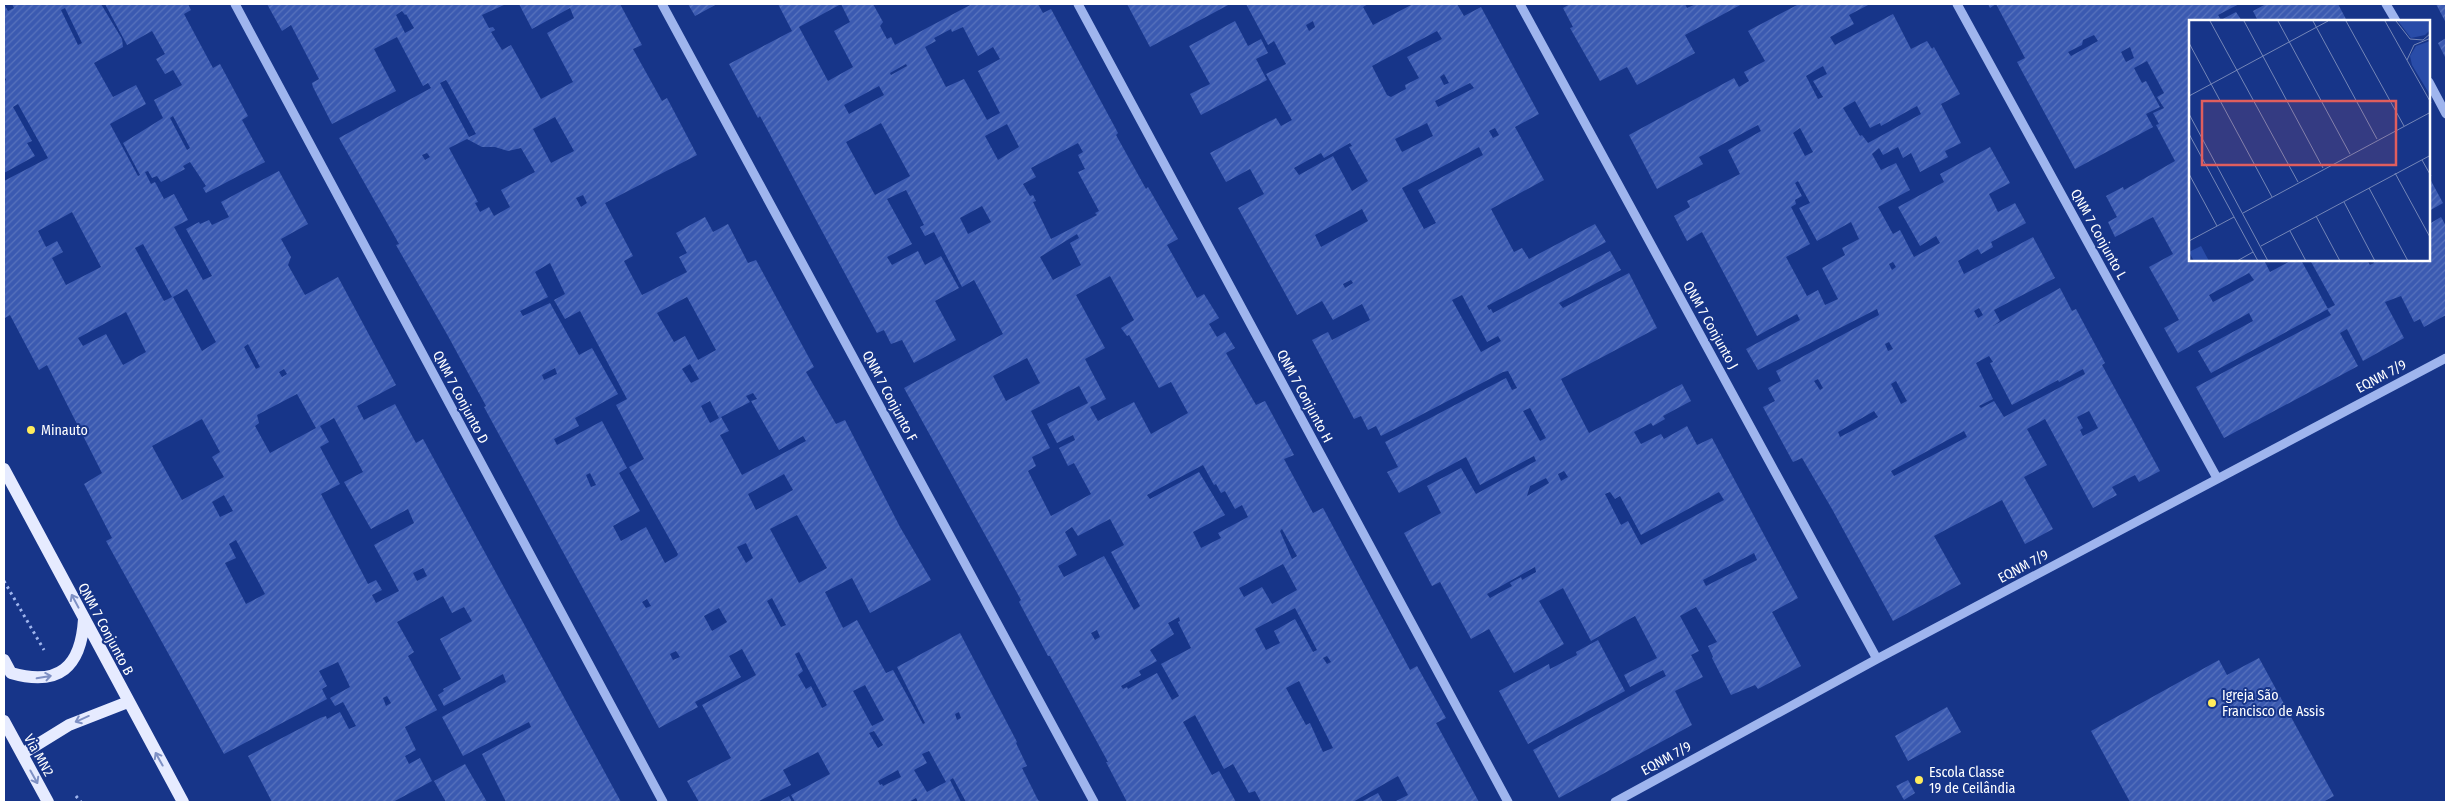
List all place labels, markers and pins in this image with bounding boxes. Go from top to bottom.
place label: Minauto [41,422,88,439]
marker: Minauto [25,424,37,436]
place label: Igreja São Francisco de Assis [2222,687,2325,720]
marker: Igreja São Francisco de Assis [2206,697,2218,709]
place label: Escola Classe 19 de Ceilândia [1929,764,2015,797]
marker: Escola Classe 19 de Ceilândia [1913,774,1925,786]

